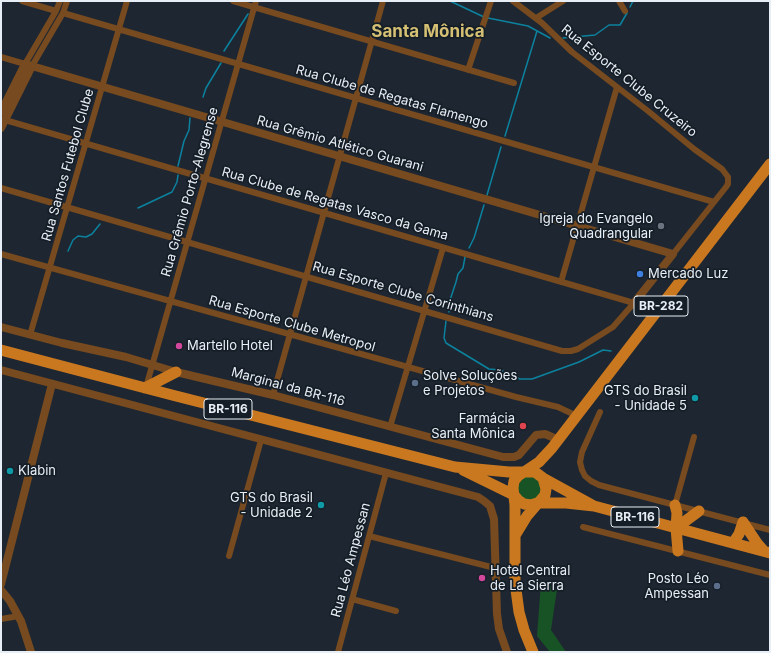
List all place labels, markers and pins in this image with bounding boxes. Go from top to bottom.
place label: Igreja do Evangelo Quadrangular [539,211,653,242]
marker: Igreja do Evangelo Quadrangular [656,221,666,231]
place label: Mercado Luz [648,266,728,282]
marker: Mercado Luz [635,269,645,279]
place label: Martello Hotel [187,338,273,354]
marker: Martello Hotel [174,341,184,351]
place label: Solve Soluções e Projetos [423,368,517,399]
marker: Solve Soluções e Projetos [410,378,420,388]
place label: GTS do Brasil - Unidade 5 [604,383,687,414]
marker: GTS do Brasil - Unidade 5 [690,393,700,403]
place label: Farmácia Santa Mônica [431,411,515,442]
marker: Farmácia Santa Mônica [518,421,528,431]
place label: Klabin [18,463,56,479]
marker: Klabin [5,466,15,476]
place label: GTS do Brasil - Unidade 2 [230,490,313,521]
marker: GTS do Brasil - Unidade 2 [316,500,326,510]
place label: Hotel Central de La Sierra [490,563,570,594]
place label: Posto Léo Ampessan [644,571,709,602]
marker: Hotel Central de La Sierra [477,573,487,583]
marker: Posto Léo Ampessan [712,581,722,591]

